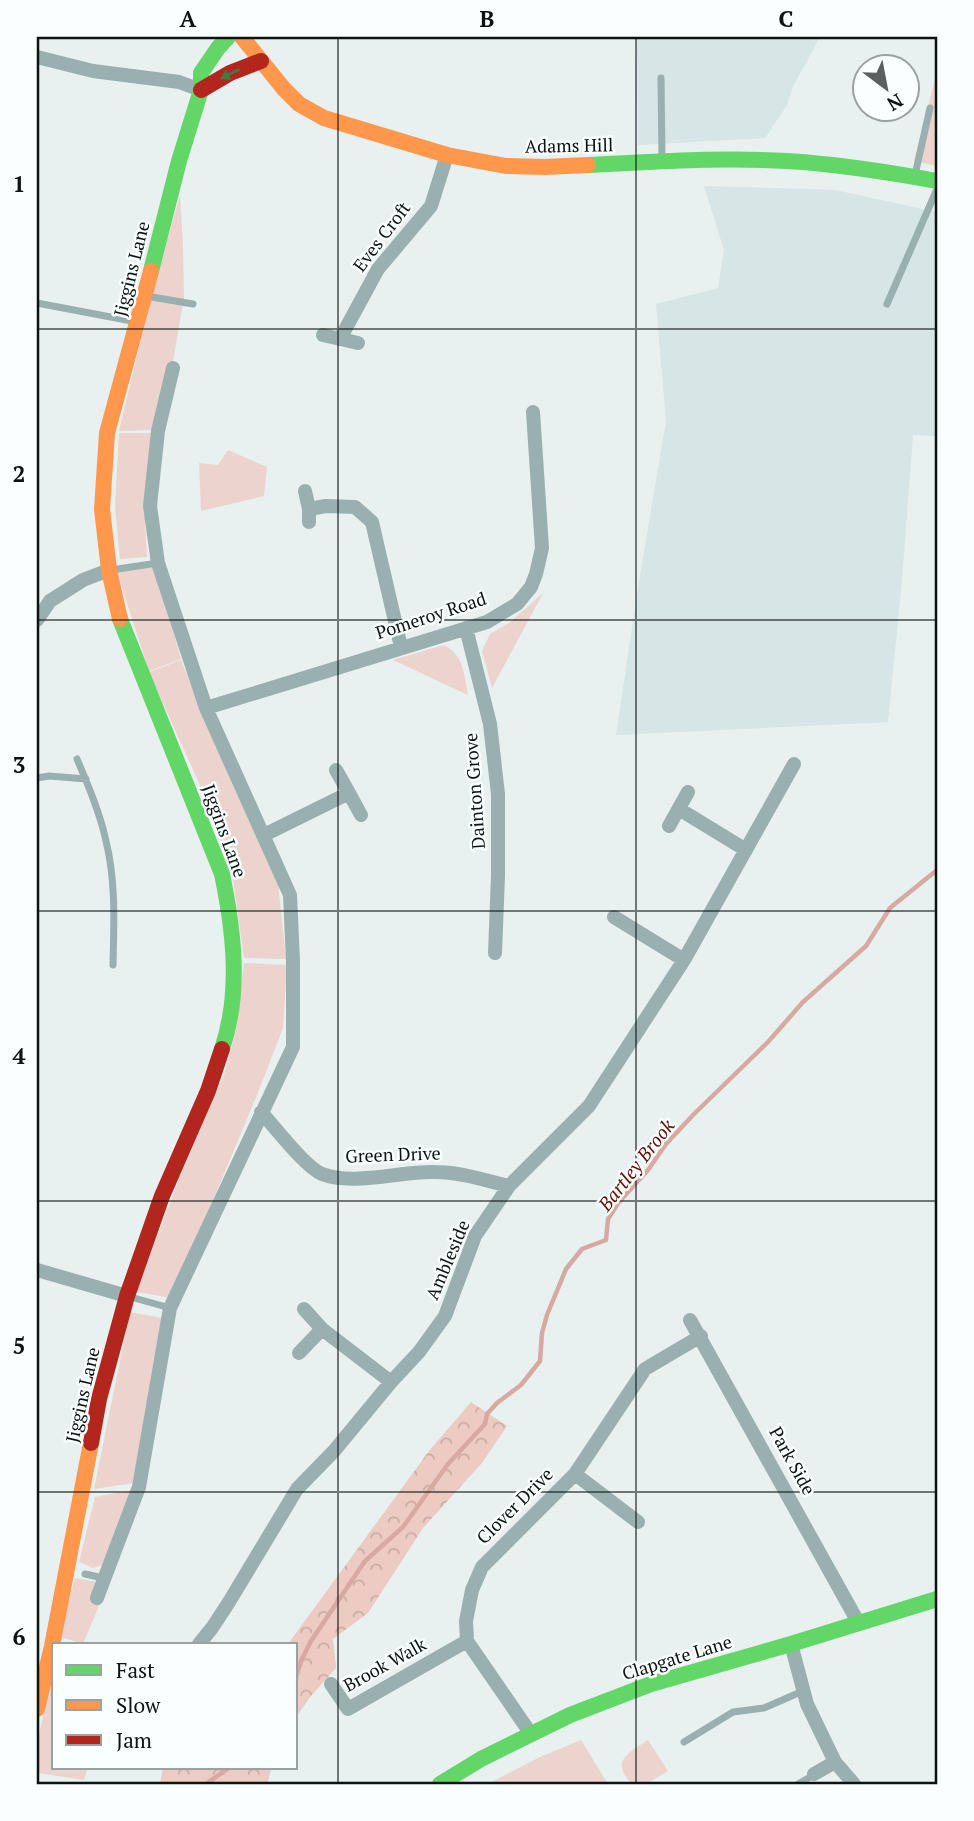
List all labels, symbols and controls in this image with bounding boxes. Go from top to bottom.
text: A [180,3,197,34]
text: B [480,3,495,34]
text: C [779,3,794,34]
north arrow [852,52,922,122]
one-way arrow [220,69,240,80]
text: N [882,88,908,118]
street label: Adams Hill [525,132,613,158]
text: 1 [13,168,26,199]
street label: Eves Croft [347,196,416,276]
street label: Jiggins Lane [108,219,154,319]
text: 2 [13,458,26,489]
street label: Pomeroy Road [372,586,489,644]
street label: Dainton Grove [458,732,490,850]
text: 3 [13,749,26,780]
street label: Jiggins Lane [197,781,253,881]
text: 4 [13,1040,26,1071]
water label: Bartley Brook [591,1113,680,1216]
street label: Green Drive [345,1140,441,1168]
street label: Ambleside [420,1216,475,1303]
text: 5 [13,1330,26,1361]
street label: Jiggins Lane [59,1345,105,1445]
street label: Park Side [764,1422,821,1499]
street label: Clover Drive [471,1462,558,1549]
text: 6 [13,1621,26,1652]
street label: Clapgate Lane [619,1629,735,1685]
street label: Brook Walk [339,1631,431,1697]
legend [52,1643,298,1769]
text: Fast [116,1656,155,1684]
text: Slow [116,1691,161,1719]
text: Jam [116,1726,152,1754]

